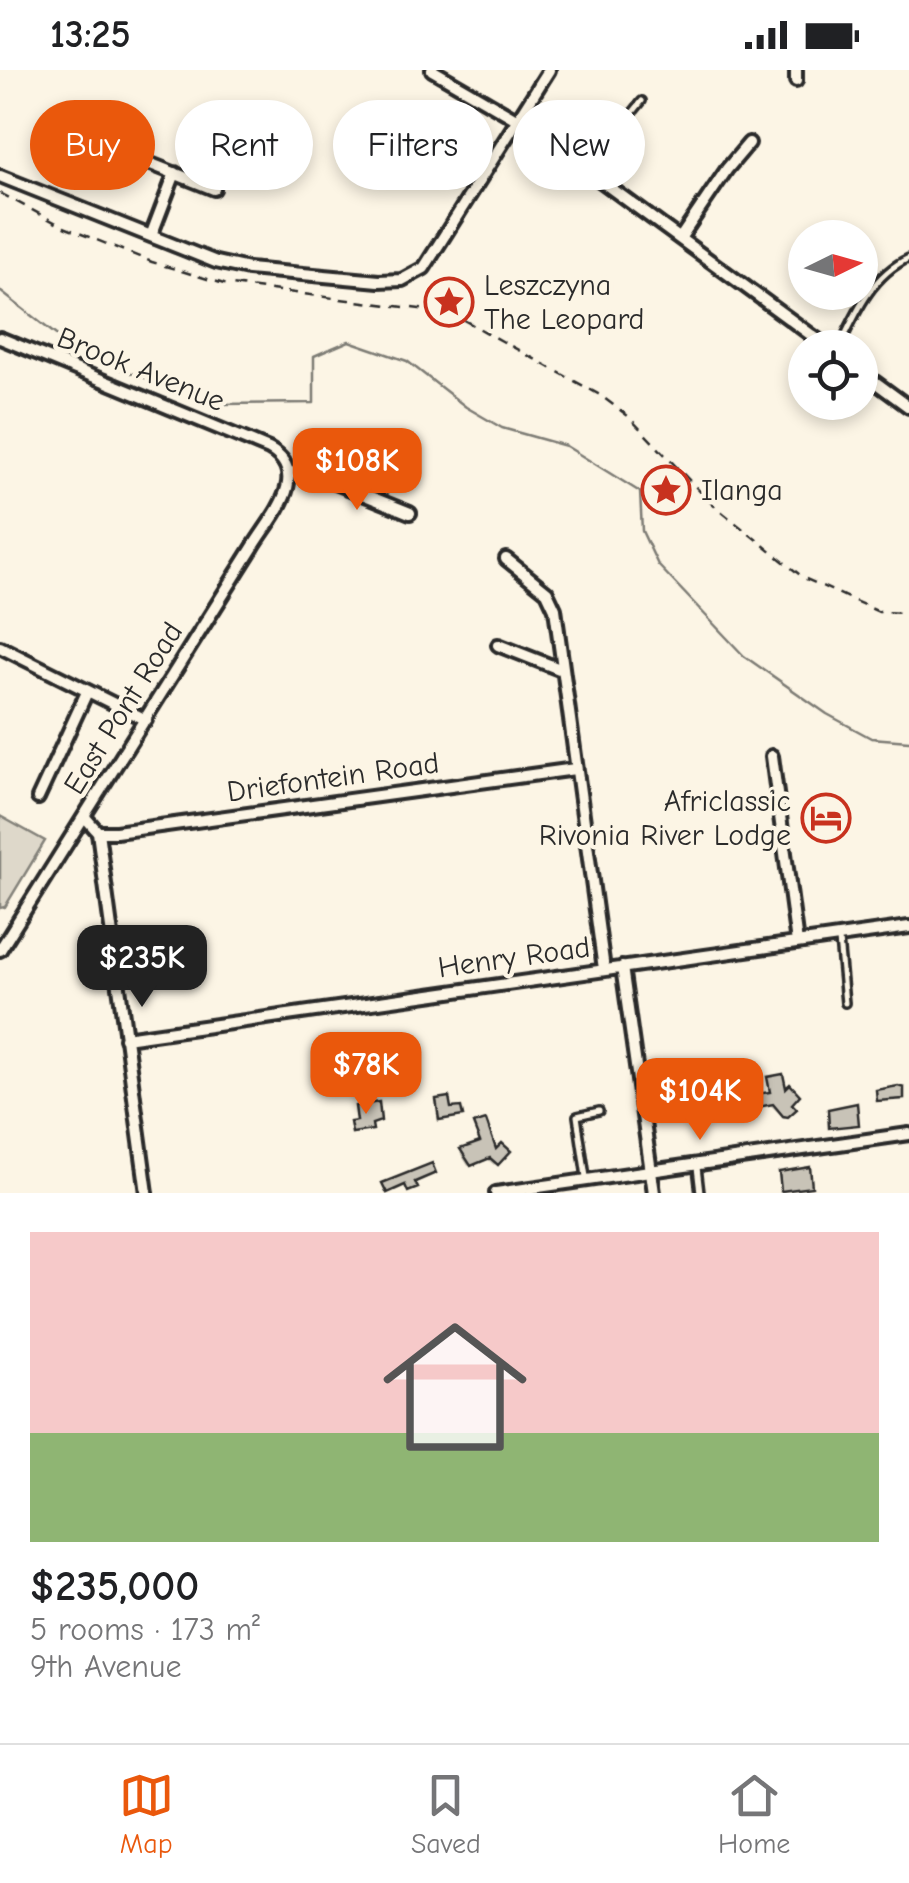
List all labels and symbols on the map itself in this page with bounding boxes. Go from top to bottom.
north arrow [788,220,878,310]
place label: Leszczyna The Leopard [484,268,645,337]
place icon: Leszczyna The Leopard [423,276,475,328]
street label: Brook Avenue [52,320,230,419]
pin: $108K [287,428,427,513]
place icon: Ilanga [640,464,692,516]
place label: Ilanga [701,473,783,508]
street label: East Pont Road [57,616,190,801]
street label: Driefontein Road [225,745,441,810]
place label: Africlassic Rivonia River Lodge [539,784,791,853]
hotel icon: Africlassic Rivonia River Lodge [800,792,852,844]
pin: $235K [72,925,212,1010]
street label: Henry Road [436,929,592,986]
pin: $78K [307,1032,425,1117]
pin: $104K [630,1058,770,1143]

